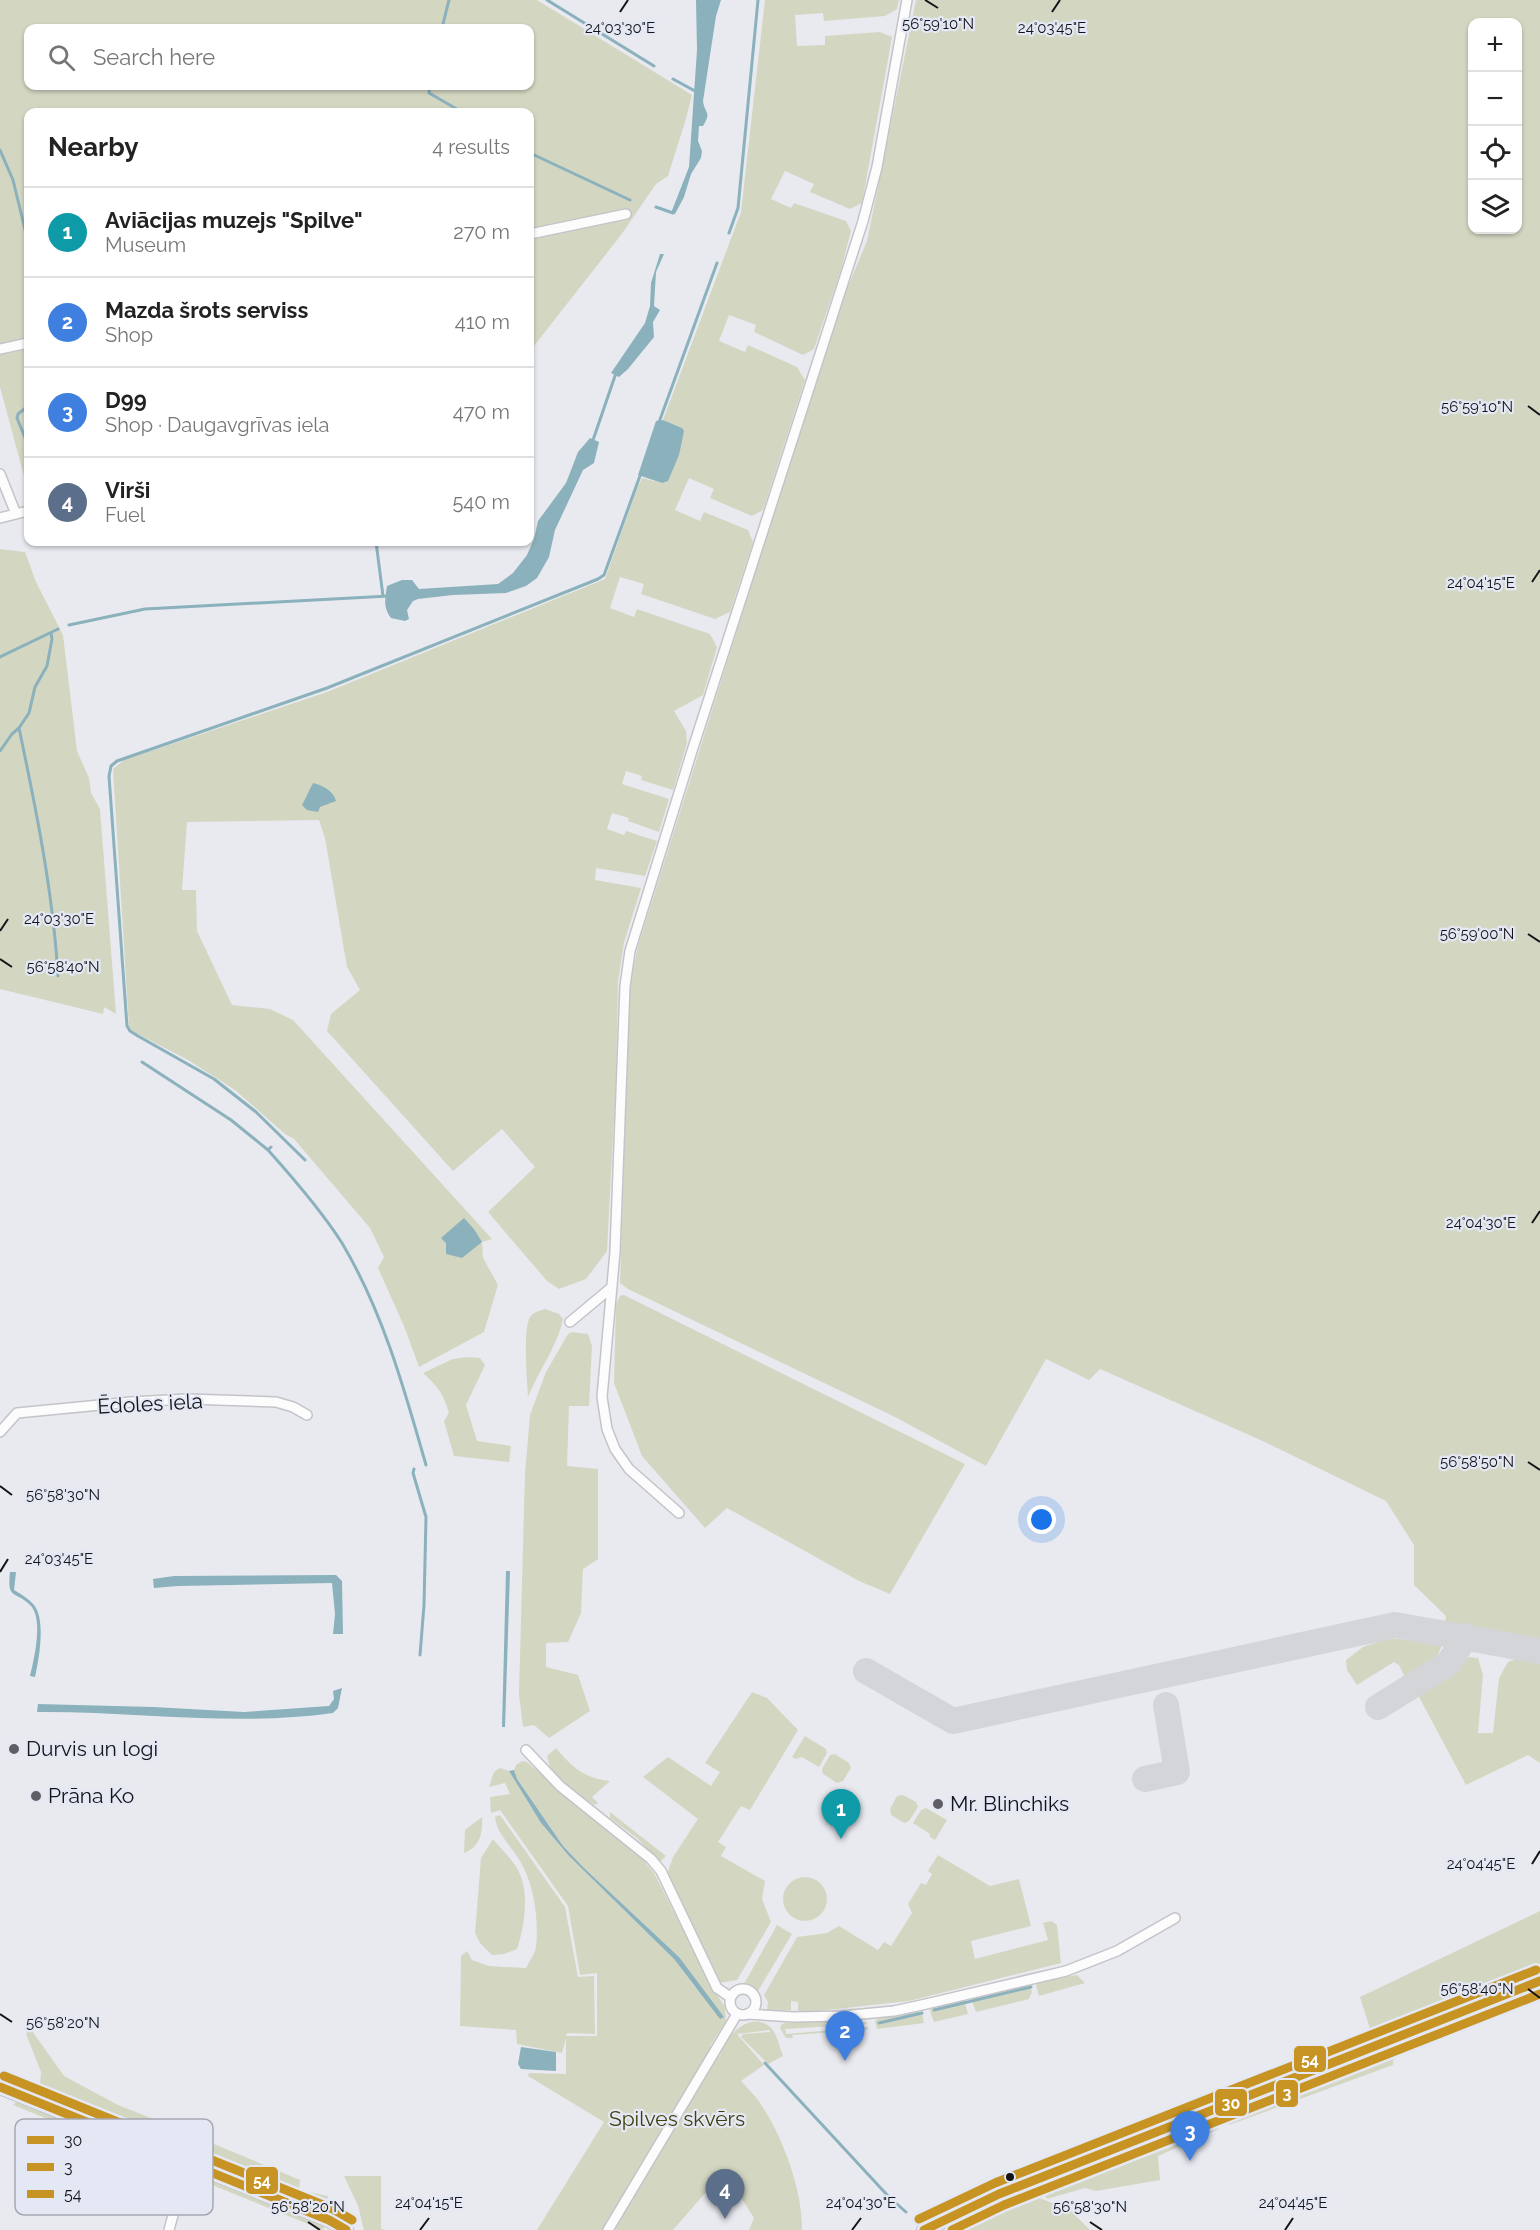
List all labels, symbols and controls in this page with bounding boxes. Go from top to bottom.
text: 56°59'10"N [902,15,974,33]
map controls [1468,18,1522,234]
button: + [1468,18,1522,72]
text: 24°03'30"E [585,19,655,37]
text: 24°03'45"E [1018,19,1086,37]
search box [24,24,534,90]
icon: search [45,41,78,74]
text: Search here [93,44,215,70]
button: − [1468,72,1522,126]
button: locate [1468,126,1522,180]
text: Nearby [48,132,138,162]
text: 4 results [432,135,510,159]
button: layers [1468,180,1522,234]
text: Aviācijas muzejs "Spilve" [105,207,363,233]
text: 1 [63,220,72,244]
text: 270 m [453,220,510,244]
text: Museum [105,233,186,257]
text: Mazda šrots serviss [105,297,308,323]
text: 2 [62,310,73,334]
text: 410 m [455,310,510,334]
text: Shop [105,323,153,347]
text: D99 [105,387,147,413]
text: 56°59'10"N [1441,398,1513,416]
text: 3 [62,400,73,424]
text: 470 m [453,400,510,424]
text: Shop · Daugavgrīvas iela [105,413,330,437]
text: Virši [105,477,150,503]
text: 4 [62,490,73,514]
text: 540 m [452,490,510,514]
text: Fuel [105,503,145,527]
text: 24°04'15"E [1447,574,1515,592]
text: 24°03'30"E [24,910,94,928]
text: 56°59'00"N [1440,925,1514,943]
text: 56°58'40"N [26,958,100,976]
text: 24°04'30"E [1446,1214,1516,1232]
street label: Ēdoles iela [97,1388,203,1419]
text: 56°58'50"N [1440,1453,1514,1471]
text: 56°58'30"N [26,1486,100,1504]
your location [1027,1505,1056,1534]
text: 24°03'45"E [25,1550,93,1568]
place label: Durvis un logi [26,1736,158,1761]
marker: Durvis un logi [7,1742,21,1756]
place label: Prāna Ko [48,1783,134,1808]
marker: Prāna Ko [29,1789,43,1803]
pin: 1 [822,1790,860,1839]
place label: Mr. Blinchiks [950,1791,1069,1816]
marker: Mr. Blinchiks [931,1797,945,1811]
text: 24°04'45"E [1447,1855,1515,1873]
text: 56°58'40"N [1440,1980,1514,1998]
pin: 2 [826,2012,864,2061]
text: 56°58'20"N [26,2014,100,2032]
line badge: 54 [1293,2045,1327,2073]
text: 54 [1301,2050,1319,2069]
line badge: 3 [1275,2079,1299,2108]
text: 3 [1283,2084,1292,2103]
line badge: 30 [1214,2088,1248,2117]
text: 30 [1222,2094,1241,2113]
park label: Spilves skvērs [609,2106,745,2131]
pin: 3 [1170,2112,1210,2161]
legend [15,2119,213,2215]
text: 30 [64,2131,82,2150]
text: 3 [64,2158,73,2177]
line badge: 54 [245,2166,279,2195]
pin: 4 [706,2170,744,2219]
text: 54 [253,2171,271,2190]
unlabelled marker [1004,2171,1016,2183]
text: 54 [64,2185,82,2204]
text: 24°04'15"E [395,2194,463,2212]
text: 24°04'30"E [826,2194,896,2212]
text: 24°04'45"E [1259,2194,1327,2212]
text: 56°58'20"N [271,2198,345,2216]
text: 56°58'30"N [1053,2198,1127,2216]

